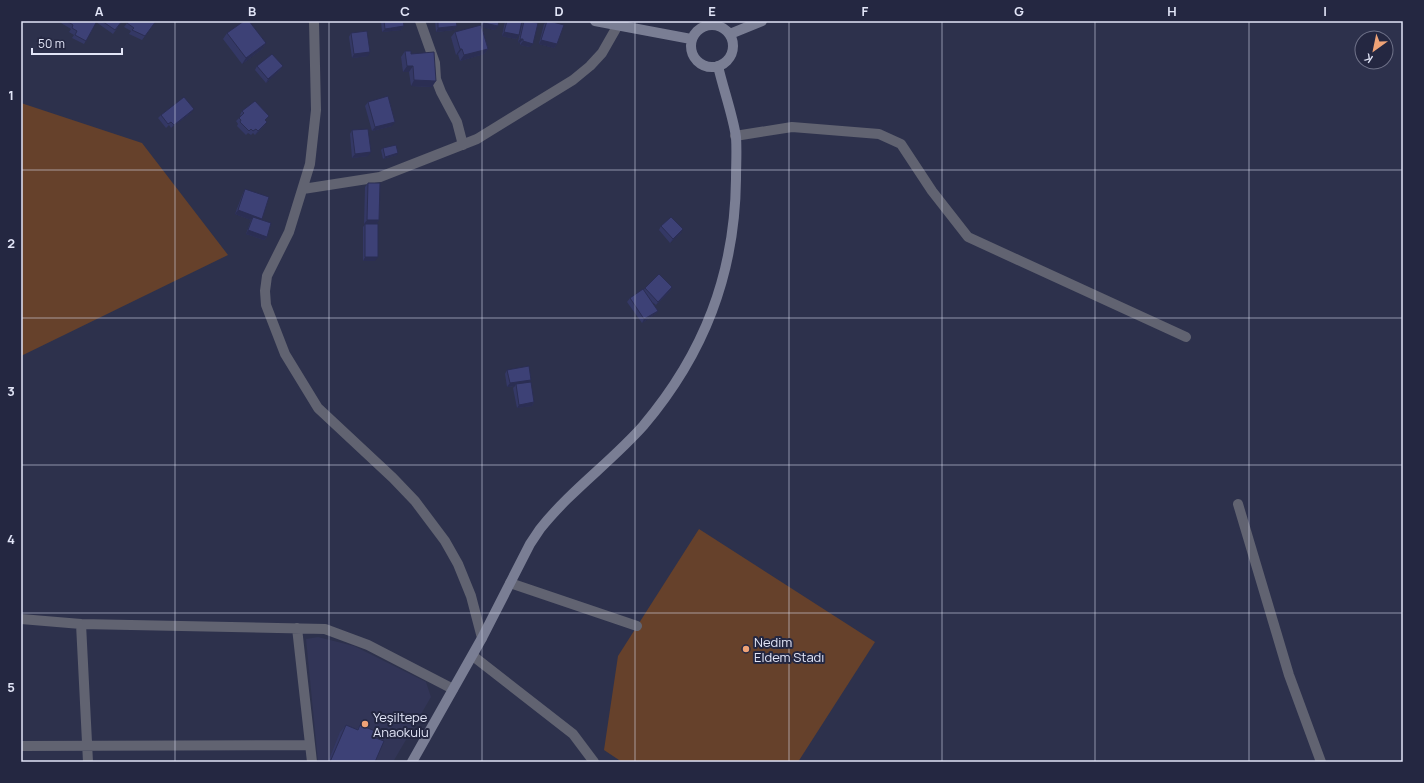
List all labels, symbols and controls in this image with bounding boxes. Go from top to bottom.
text: A [95,2,104,20]
text: B [248,2,256,20]
text: C [400,2,410,20]
text: D [554,2,564,20]
text: E [708,2,716,20]
text: F [862,2,869,20]
text: G [1014,2,1024,20]
text: H [1167,2,1177,20]
text: I [1323,2,1327,20]
scale bar [32,30,122,56]
north arrow [1354,30,1394,70]
text: 50 m [38,35,65,52]
text: K [1360,50,1375,67]
text: 1 [8,86,14,104]
text: 2 [7,234,15,252]
text: 3 [7,382,15,400]
text: 4 [7,530,15,548]
place label: Nedim Eldem Stadı [754,633,824,666]
marker: Nedim Eldem Stadı [741,644,751,654]
text: 5 [7,678,15,696]
place label: Yeşiltepe Anaokulu [373,708,429,741]
marker: Yeşiltepe Anaokulu [360,719,370,729]

